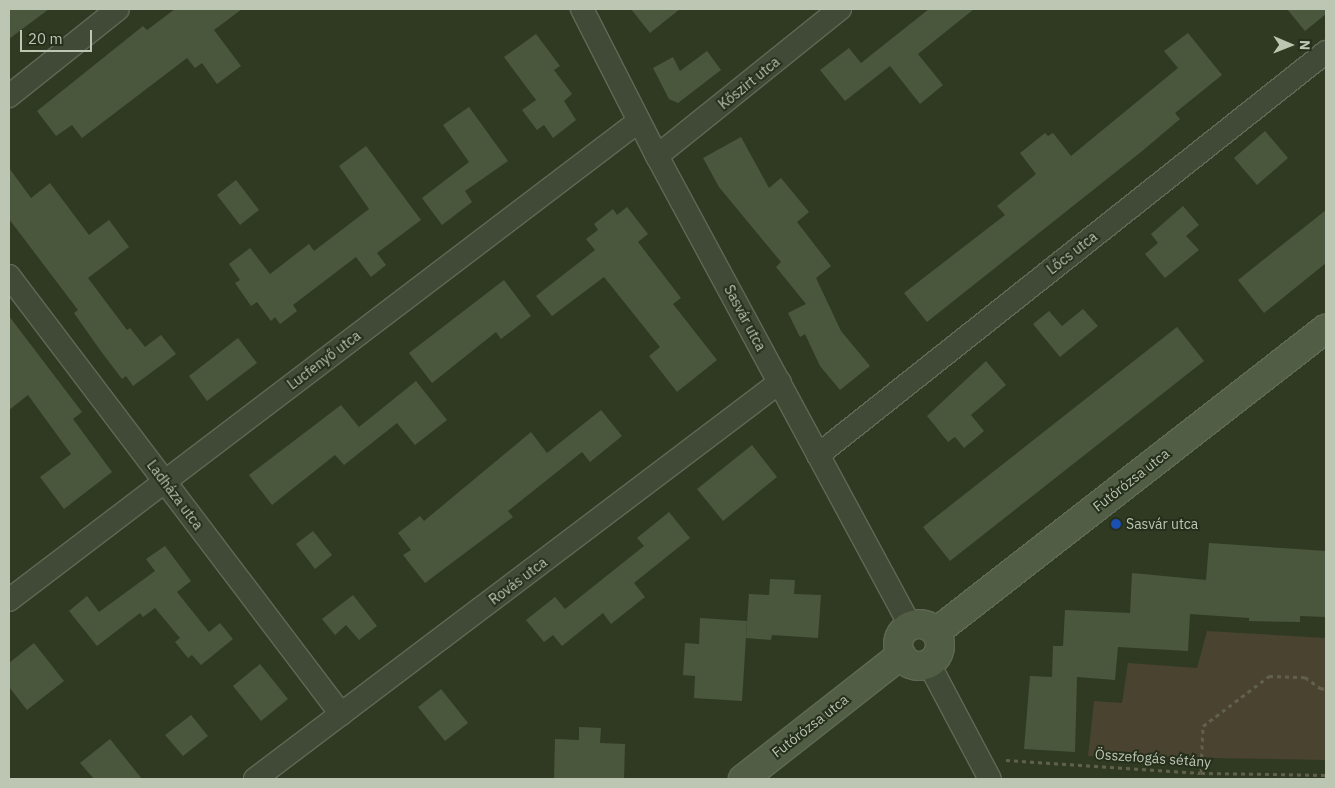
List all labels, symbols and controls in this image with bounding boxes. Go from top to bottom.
scale bar [22,20,95,52]
north arrow [1265,20,1315,70]
text: 20 m [28,29,63,48]
text: N [1296,40,1314,50]
street label: Kőszirt utca [715,53,783,113]
street label: Lőcs utca [1044,228,1100,278]
street label: Sasvár utca [721,282,769,354]
street label: Lucfenyő utca [284,327,364,393]
street label: Futórózsa utca [1089,445,1173,515]
street label: Ladháza utca [143,457,207,533]
place label: Sasvár utca [1126,516,1198,532]
marker: Sasvár utca [1110,518,1122,530]
street label: Rovás utca [486,554,550,608]
street label: Futórózsa utca [768,691,852,761]
street label: Összefogás sétány [1094,746,1212,770]

